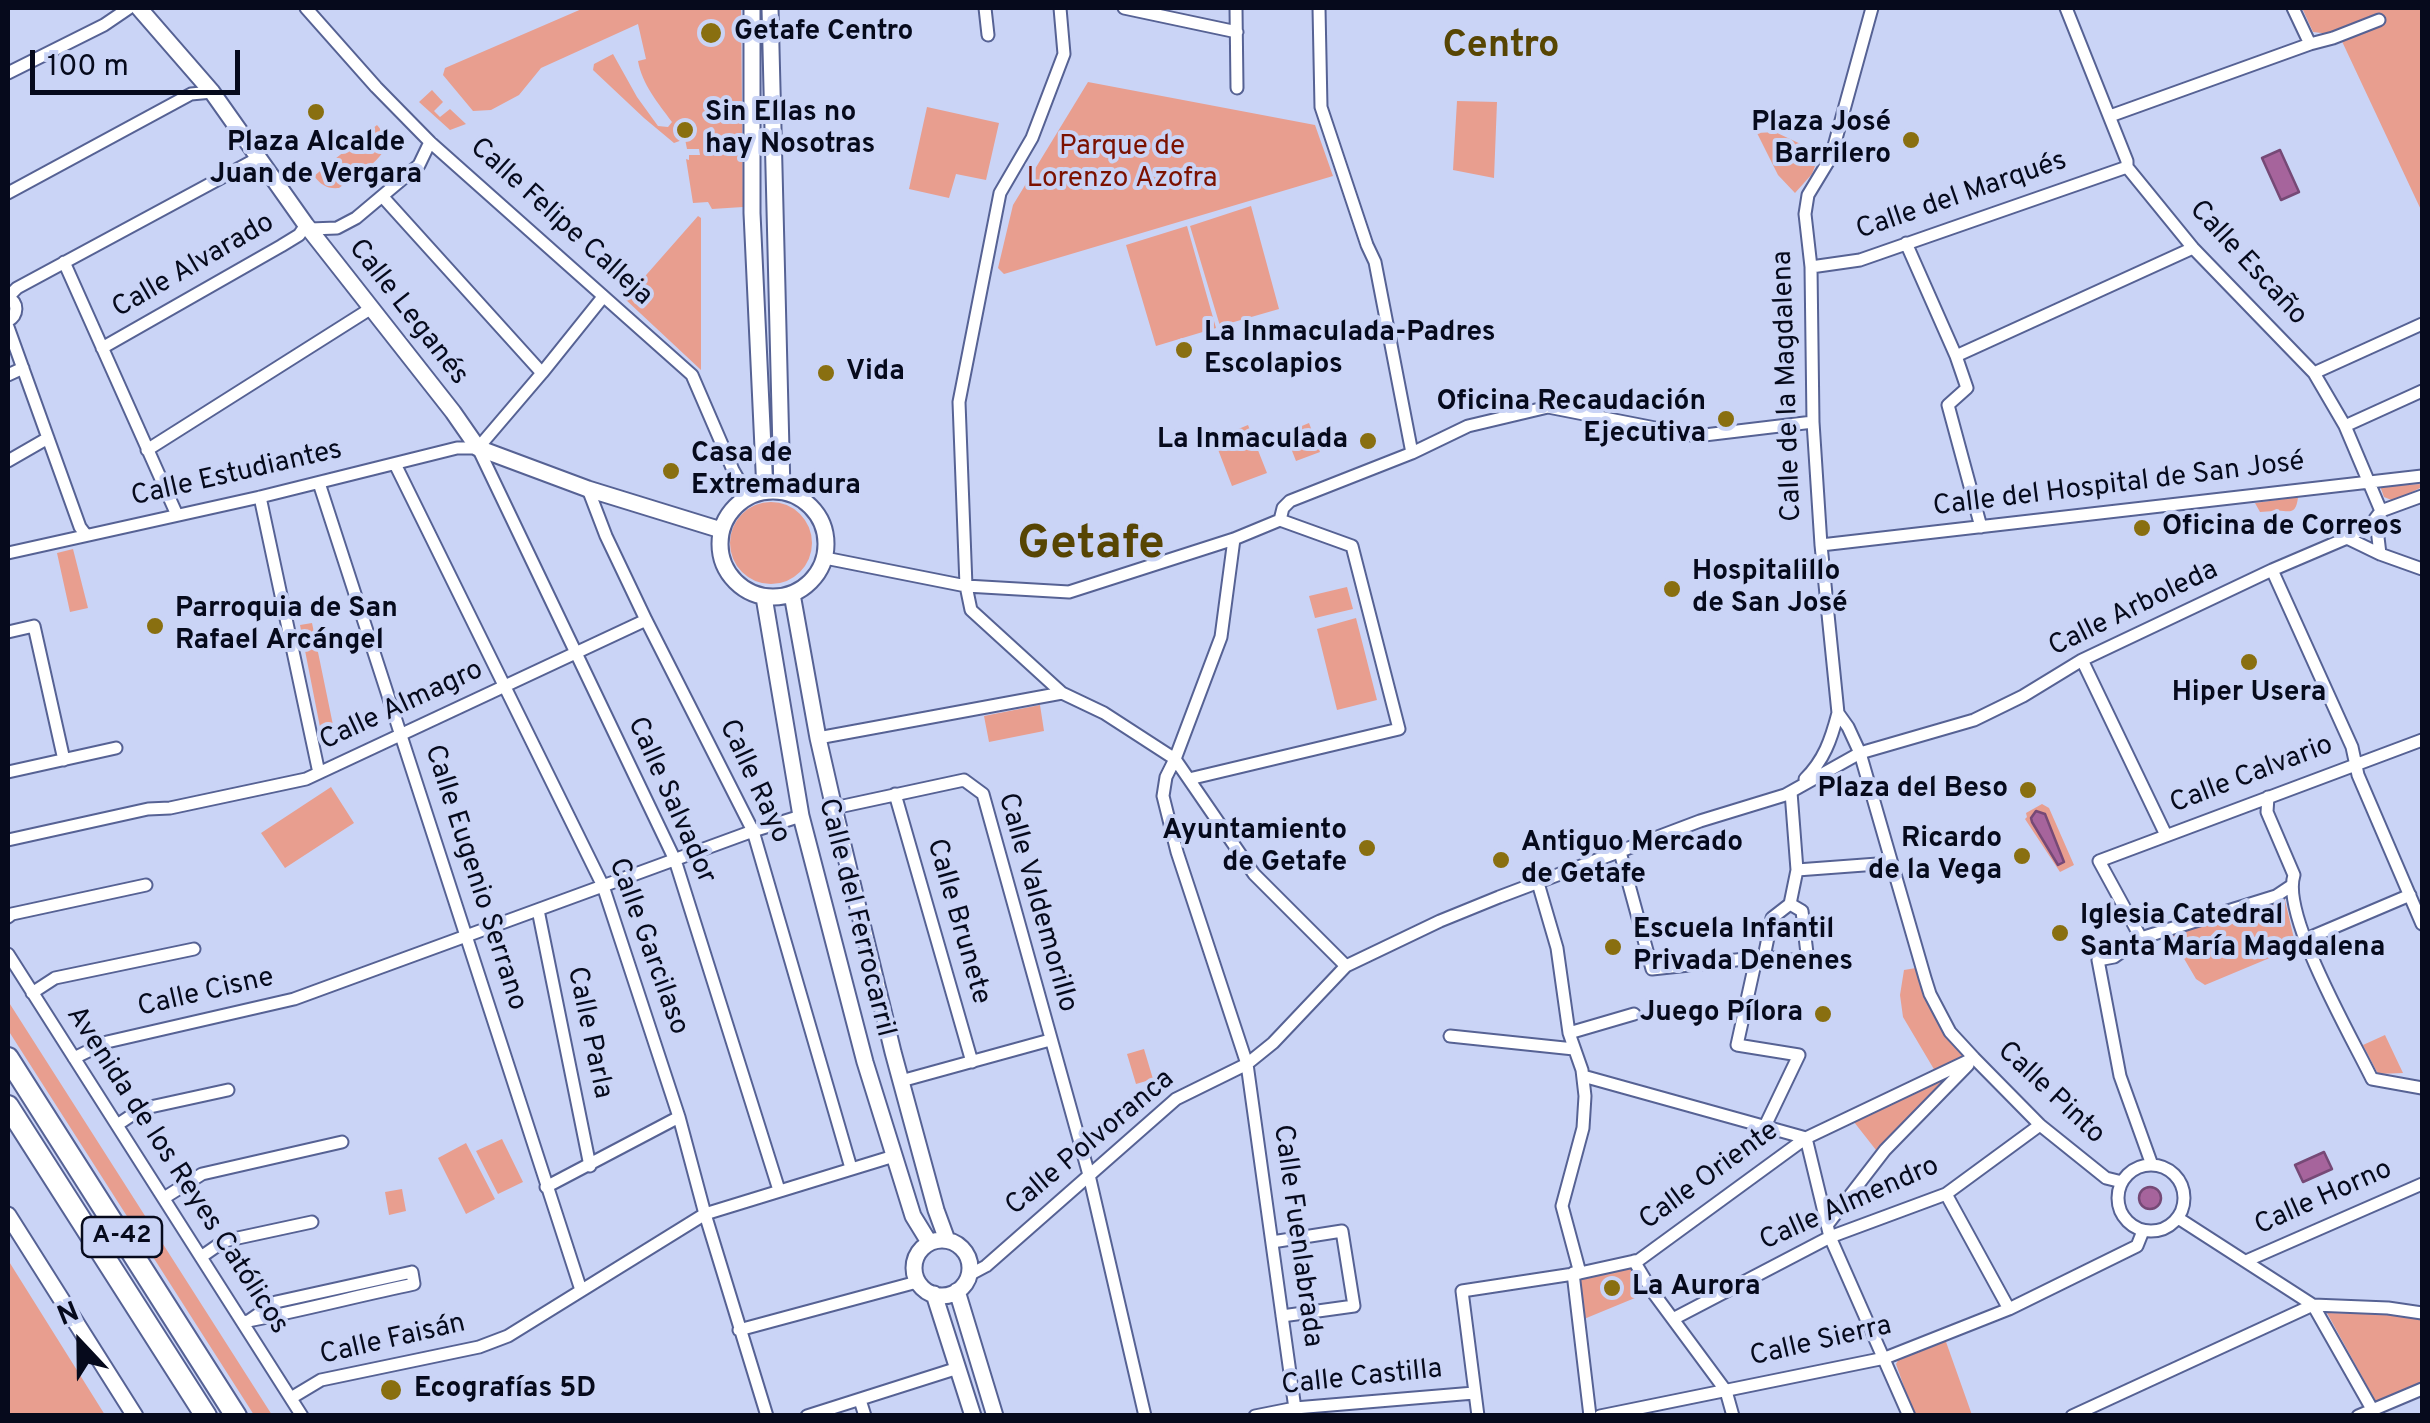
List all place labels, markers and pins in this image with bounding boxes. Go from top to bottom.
place label: Getafe Centro [734,16,913,50]
marker: Getafe Centro [698,20,724,46]
place label: Sin Ellas no hay Nosotras [705,97,875,163]
marker: Plaza Alcalde Juan de Vergara [305,101,327,123]
place label: Plaza José Barrilero [1751,107,1891,173]
marker: Sin Ellas no hay Nosotras [674,119,696,141]
place label: Plaza Alcalde Juan de Vergara [210,127,422,193]
marker: Plaza José Barrilero [1900,129,1922,151]
place label: La Inmaculada-Padres Escolapios [1204,317,1496,383]
marker: La Inmaculada-Padres Escolapios [1173,339,1195,361]
place label: Vida [846,356,905,390]
marker: Vida [815,362,837,384]
place label: Oficina Recaudación Ejecutiva [1437,386,1706,452]
marker: Oficina Recaudación Ejecutiva [1715,408,1737,430]
place label: La Inmaculada [1157,424,1348,458]
marker: La Inmaculada [1357,430,1379,452]
place label: Casa de Extremadura [691,438,861,504]
marker: Casa de Extremadura [660,460,682,482]
place label: Oficina de Correos [2162,511,2402,545]
marker: Oficina de Correos [2131,517,2153,539]
place label: Hospitalillo de San José [1692,556,1848,622]
marker: Hospitalillo de San José [1661,578,1683,600]
place label: Parroquia de San Rafael Arcángel [175,593,398,659]
marker: Parroquia de San Rafael Arcángel [144,615,166,637]
marker: Hiper Usera [2238,651,2260,673]
place label: Hiper Usera [2172,677,2326,711]
place label: Plaza del Beso [1817,773,2008,807]
marker: Plaza del Beso [2017,779,2039,801]
place label: Ayuntamiento de Getafe [1162,815,1347,881]
place label: Ricardo de la Vega [1868,823,2002,889]
place label: Antiguo Mercado de Getafe [1521,827,1743,893]
marker: Ayuntamiento de Getafe [1356,837,1378,859]
marker: Ricardo de la Vega [2011,845,2033,867]
marker: Antiguo Mercado de Getafe [1490,849,1512,871]
place label: Iglesia Catedral Santa María Magdalena [2080,900,2385,966]
place label: Escuela Infantil Privada Denenes [1633,914,1853,980]
marker: Iglesia Catedral Santa María Magdalena [2049,922,2071,944]
marker: Escuela Infantil Privada Denenes [1602,936,1624,958]
place label: Juego Pílora [1640,997,1803,1031]
marker: Juego Pílora [1812,1003,1834,1025]
place label: La Aurora [1632,1271,1761,1305]
marker: La Aurora [1601,1277,1623,1299]
place label: Ecografías 5D [414,1373,596,1407]
marker: Ecografías 5D [378,1377,404,1403]

